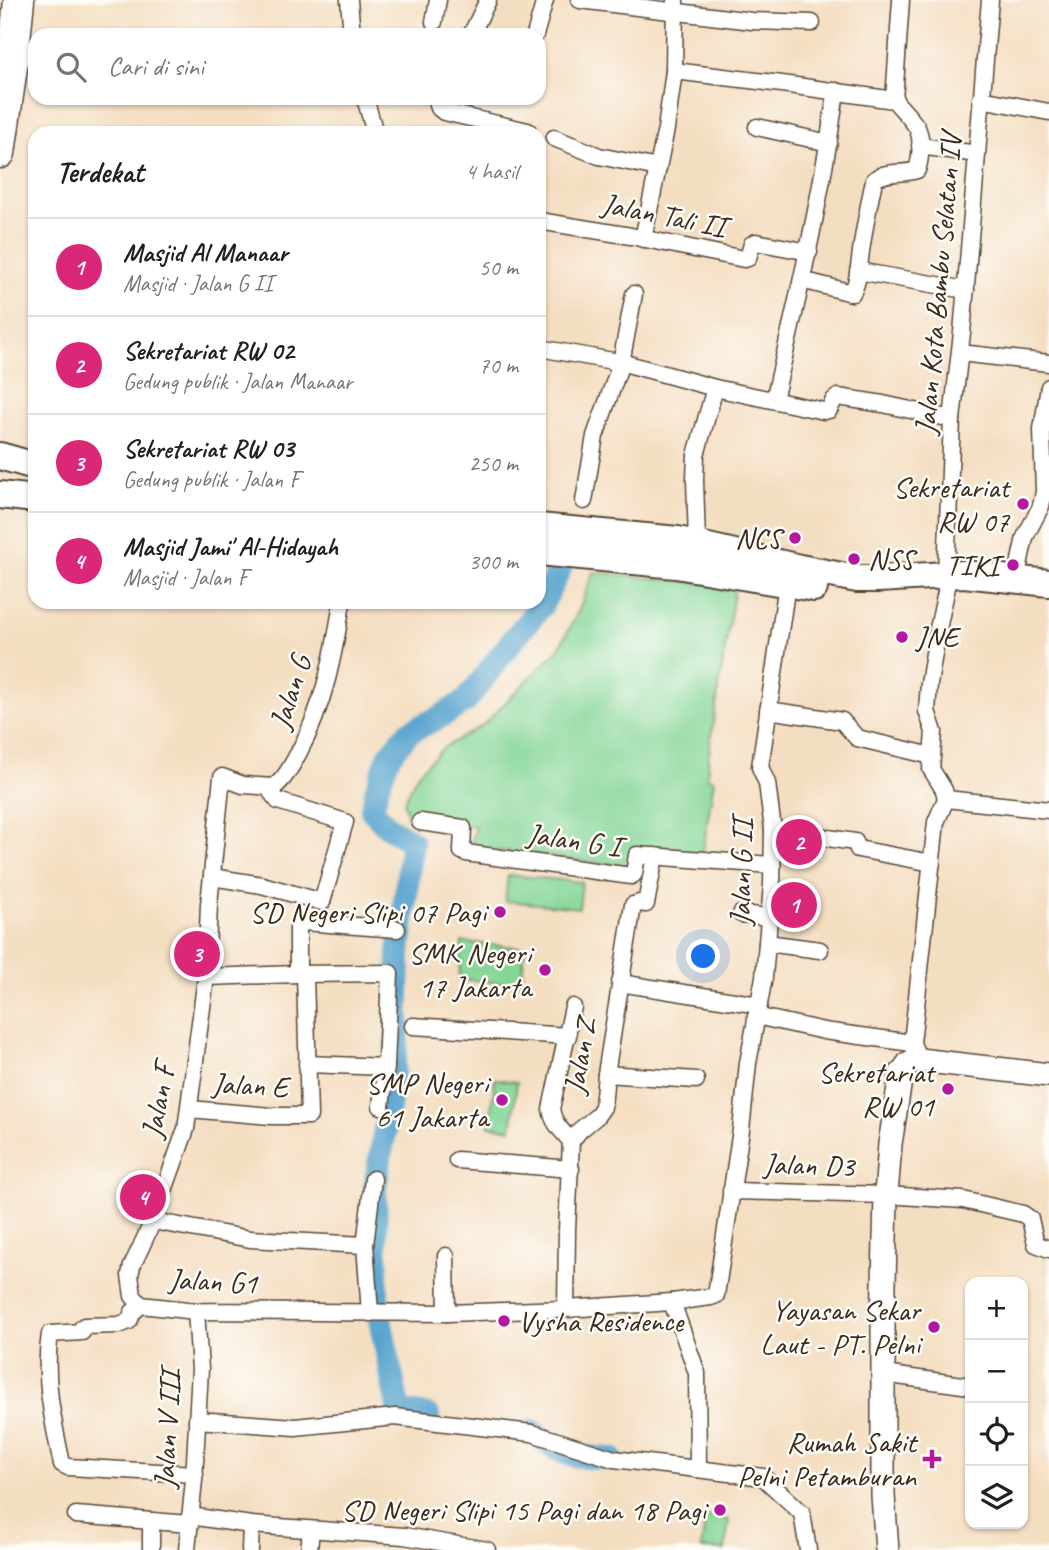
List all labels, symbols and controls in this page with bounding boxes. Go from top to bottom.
search box [28,28,546,105]
icon: search [52,48,90,86]
text: Cari di sini [108,50,204,83]
street label: Jalan Kota Bambu Selatan IV [906,127,971,438]
text: Terdekat [56,153,144,191]
text: 4 hasil [465,157,518,186]
street label: Jalan Tali II [597,184,735,247]
text: Masjid Al Manaar [123,236,288,269]
text: 1 [74,253,84,282]
text: 50 m [479,253,518,282]
text: Masjid · Jalan G II [123,269,273,298]
text: Sekretariat RW 02 [123,334,294,367]
text: 2 [74,351,84,380]
text: 70 m [479,351,518,380]
text: Gedung publik · Jalan Manaar [123,367,352,396]
text: Sekretariat RW 03 [123,432,294,465]
text: 3 [74,449,84,478]
text: 250 m [469,449,518,478]
text: Gedung publik · Jalan F [123,465,299,494]
place label: Sekretariat RW 07 [893,468,1012,540]
marker: Sekretariat RW 07 [1015,496,1031,512]
place label: NCS [735,519,785,557]
text: Masjid Jami' Al-Hidayah [123,530,338,563]
marker: NCS [787,530,803,546]
place label: NSS [868,540,918,578]
place label: TIKI [946,546,1005,584]
text: 4 [74,547,84,576]
text: 300 m [469,547,518,576]
marker: NSS [846,551,862,567]
marker: TIKI [1005,557,1021,573]
text: Masjid · Jalan F [123,563,248,592]
place label: JNE [914,618,962,656]
marker: JNE [894,629,910,645]
street label: Jalan G [260,648,321,735]
street label: Jalan G II [721,812,761,928]
street label: Jalan G I [523,814,630,866]
pin: 2 [776,816,822,868]
pin: 1 [771,879,817,931]
place label: SD Negeri Slipi 07 Pagi [250,893,489,931]
marker: SD Negeri Slipi 07 Pagi [492,904,508,920]
pin: 3 [174,928,220,980]
place label: SMK Negeri 17 Jakarta [408,934,534,1006]
your location [686,939,720,973]
marker: SMK Negeri 17 Jakarta [537,962,553,978]
street label: Jalan Z [554,1011,606,1098]
place label: Sekretariat RW 01 [818,1053,937,1125]
street label: Jalan F [132,1054,185,1143]
street label: Jalan E [209,1064,293,1106]
place label: SMP Negeri 61 Jakarta [366,1064,491,1136]
marker: Sekretariat RW 01 [940,1081,956,1097]
marker: SMP Negeri 61 Jakarta [494,1092,510,1108]
street label: Jalan D3 [761,1144,857,1186]
pin: 4 [120,1171,166,1223]
street label: Jalan G1 [166,1260,260,1302]
map controls [965,1277,1028,1529]
button: + [965,1277,1028,1340]
place label: Yayasan Sekar Laut - PT. Pelni [760,1291,923,1363]
place label: Vysha Residence [518,1302,685,1340]
marker: Vysha Residence [496,1313,512,1329]
marker: Yayasan Sekar Laut - PT. Pelni [926,1319,942,1335]
button: − [965,1340,1028,1403]
street label: Jalan V III [145,1363,189,1491]
button: locate [965,1403,1028,1466]
place label: Rumah Sakit Pelni Petamburan [737,1423,919,1495]
marker: Rumah Sakit Pelni Petamburan [922,1449,942,1469]
button: layers [965,1466,1028,1529]
place label: SD Negeri Slipi 15 Pagi dan 18 Pagi [341,1491,709,1529]
marker: SD Negeri Slipi 15 Pagi dan 18 Pagi [712,1502,728,1518]

